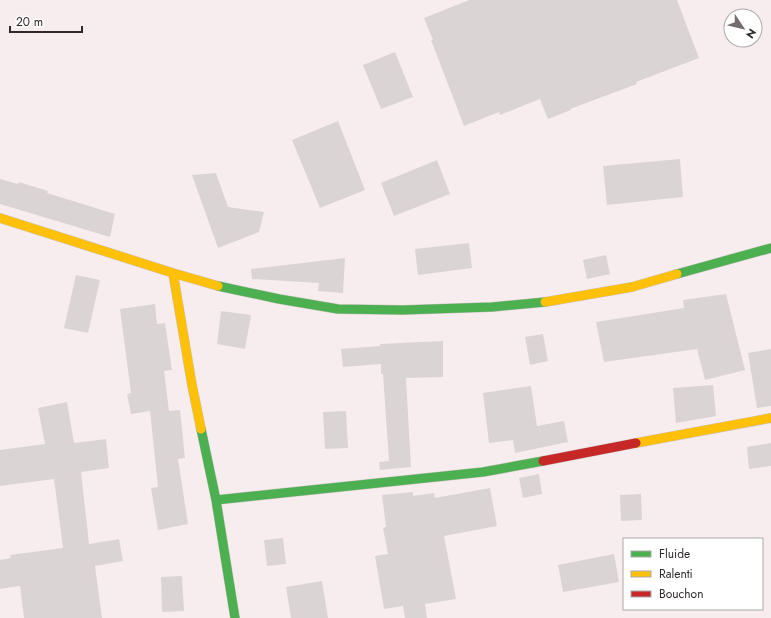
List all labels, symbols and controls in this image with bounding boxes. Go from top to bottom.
scale bar [10,8,82,34]
north arrow [723,8,763,48]
text: 20 m [16,13,43,31]
text: N [742,26,760,42]
legend [623,538,763,610]
text: Fluide [659,545,690,563]
text: Ralenti [659,565,693,583]
text: Bouchon [659,585,703,603]

